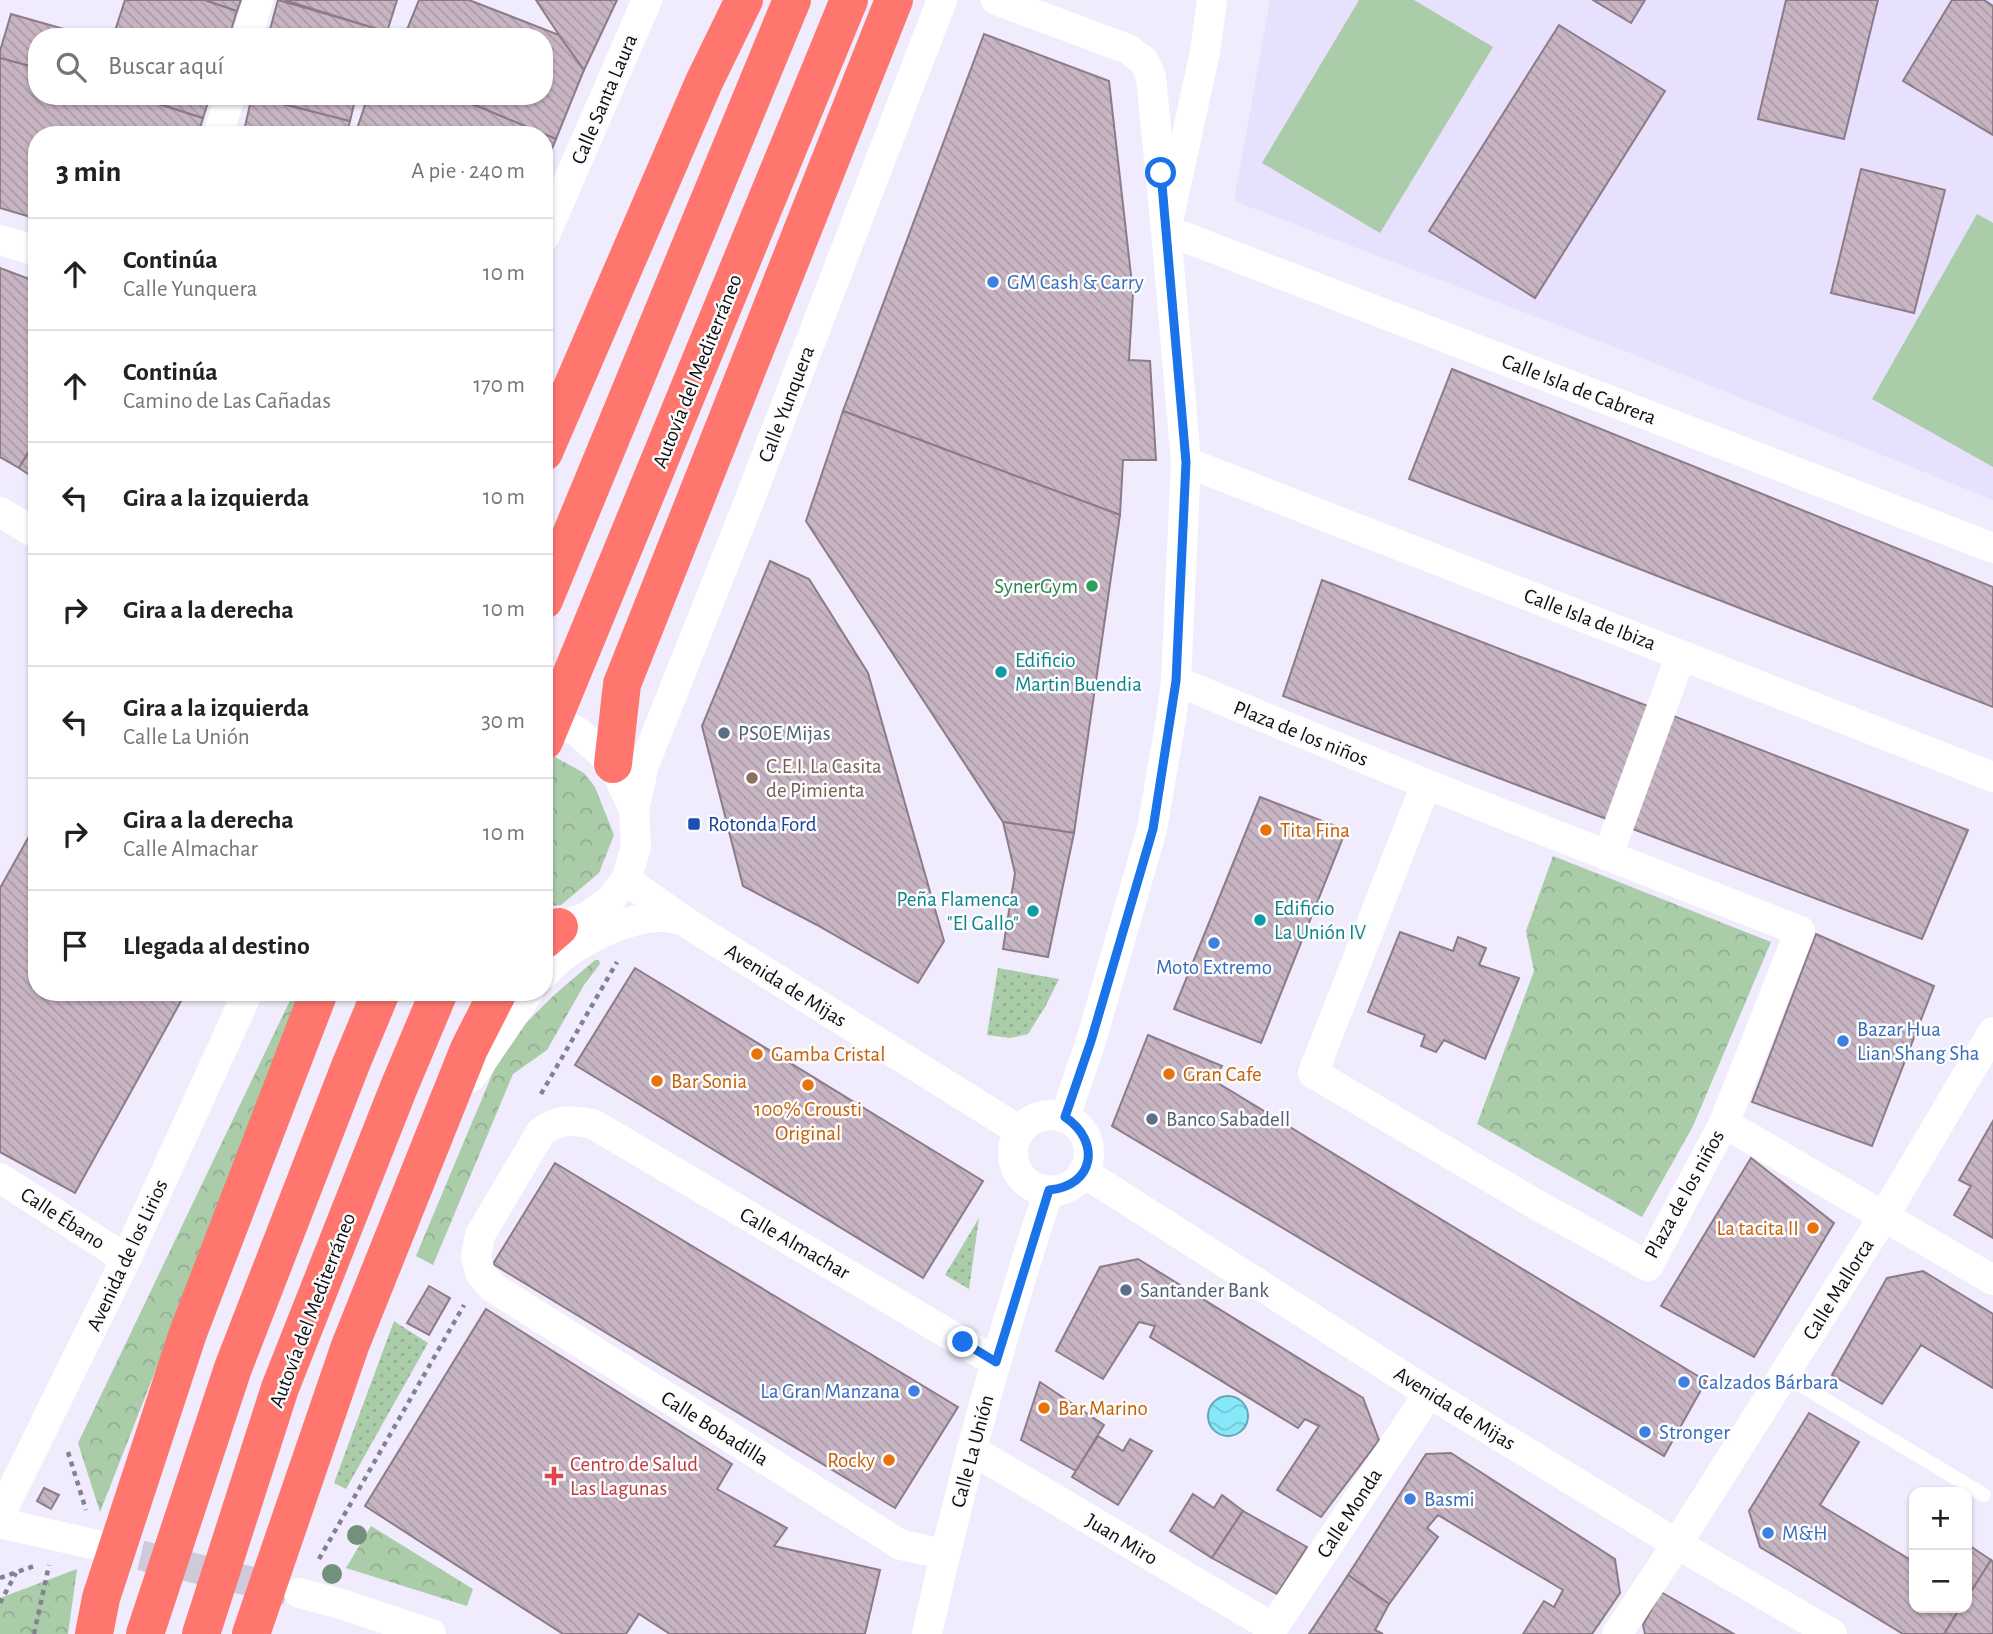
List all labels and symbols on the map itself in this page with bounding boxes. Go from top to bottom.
street label: Calle Santa Laura [568,31,641,167]
route start [1145,157,1176,188]
street label: Autovía del Mediterráneo [649,271,746,471]
place label: GM Cash & Carry [1007,272,1144,293]
marker: GM Cash & Carry [985,274,1001,290]
street label: Calle Yunquera [755,343,818,465]
street label: Calle Isla de Cabrera [1499,350,1659,429]
place label: SynerGym [994,576,1078,597]
marker: SynerGym [1084,578,1100,594]
street label: Calle Isla de Ibiza [1521,585,1659,654]
place label: Edificio Martin Buendia [1015,650,1142,695]
marker: Edificio Martin Buendia [993,664,1009,680]
street label: Plaza de los niños [1230,697,1371,770]
place label: PSOE Mijas [738,723,830,744]
marker: PSOE Mijas [716,725,732,741]
place label: C.E.I. La Casita de Pimienta [766,756,882,801]
marker: C.E.I. La Casita de Pimienta [744,770,760,786]
place label: Rotonda Ford [708,814,817,835]
marker: Rotonda Ford [686,816,702,832]
place label: Tita Fina [1280,820,1350,841]
marker: Tita Fina [1258,822,1274,838]
place label: Peña Flamenca "El Gallo" [897,889,1019,934]
place label: Edificio La Unión IV [1274,898,1366,943]
marker: Peña Flamenca "El Gallo" [1025,903,1041,919]
marker: Edificio La Unión IV [1252,912,1268,928]
marker: Moto Extremo [1206,935,1222,951]
street label: Avenida de Mijas [721,940,850,1031]
place label: Moto Extremo [1156,957,1272,978]
place label: Bazar Hua Lian Shang Sha [1857,1019,1980,1064]
marker: Bazar Hua Lian Shang Sha [1835,1033,1851,1049]
place label: Gamba Cristal [771,1044,885,1065]
marker: Gamba Cristal [749,1046,765,1062]
place label: Gran Cafe [1183,1064,1262,1085]
marker: Gran Cafe [1161,1066,1177,1082]
place label: Bar Sonia [671,1071,748,1092]
marker: Bar Sonia [649,1073,665,1089]
marker: 100% Crousti Original [800,1077,816,1093]
place label: 100% Crousti Original [754,1099,862,1144]
place label: Banco Sabadell [1166,1109,1290,1130]
marker: Banco Sabadell [1144,1111,1160,1127]
street label: Plaza de los niños [1641,1127,1728,1262]
street label: Avenida de los Lirios [83,1176,172,1334]
street label: Calle Ébano [17,1182,110,1253]
street label: Calle Almachar [736,1204,854,1283]
street label: Autovía del Mediterráneo [266,1210,359,1410]
place label: La tacita II [1716,1218,1799,1239]
marker: La tacita II [1805,1220,1821,1236]
street label: Calle Mallorca [1799,1235,1878,1344]
place label: Santander Bank [1140,1280,1269,1301]
marker: Santander Bank [1118,1282,1134,1298]
route end [947,1326,978,1357]
street label: Avenida de Mijas [1390,1363,1519,1454]
place label: Calzados Bárbara [1698,1372,1839,1393]
marker: Calzados Bárbara [1676,1374,1692,1390]
place label: La Gran Manzana [760,1381,900,1402]
marker: La Gran Manzana [906,1383,922,1399]
street label: Calle Bobadilla [657,1387,772,1470]
street label: Calle La Unión [947,1393,998,1510]
place label: Bar Marino [1058,1398,1148,1419]
marker: Bar Marino [1036,1400,1052,1416]
place label: Stronger [1659,1422,1730,1443]
marker: Stronger [1637,1424,1653,1440]
place label: Rocky [827,1450,875,1471]
marker: Rocky [881,1452,897,1468]
place label: Centro de Salud Las Lagunas [570,1454,698,1499]
street label: Calle Monda [1313,1465,1386,1562]
marker: Centro de Salud Las Lagunas [544,1466,564,1486]
place label: Basmi [1424,1489,1475,1510]
marker: Basmi [1402,1491,1418,1507]
street label: Juan Miro [1082,1510,1161,1569]
place label: M&H [1782,1523,1828,1544]
marker: M&H [1760,1525,1776,1541]

